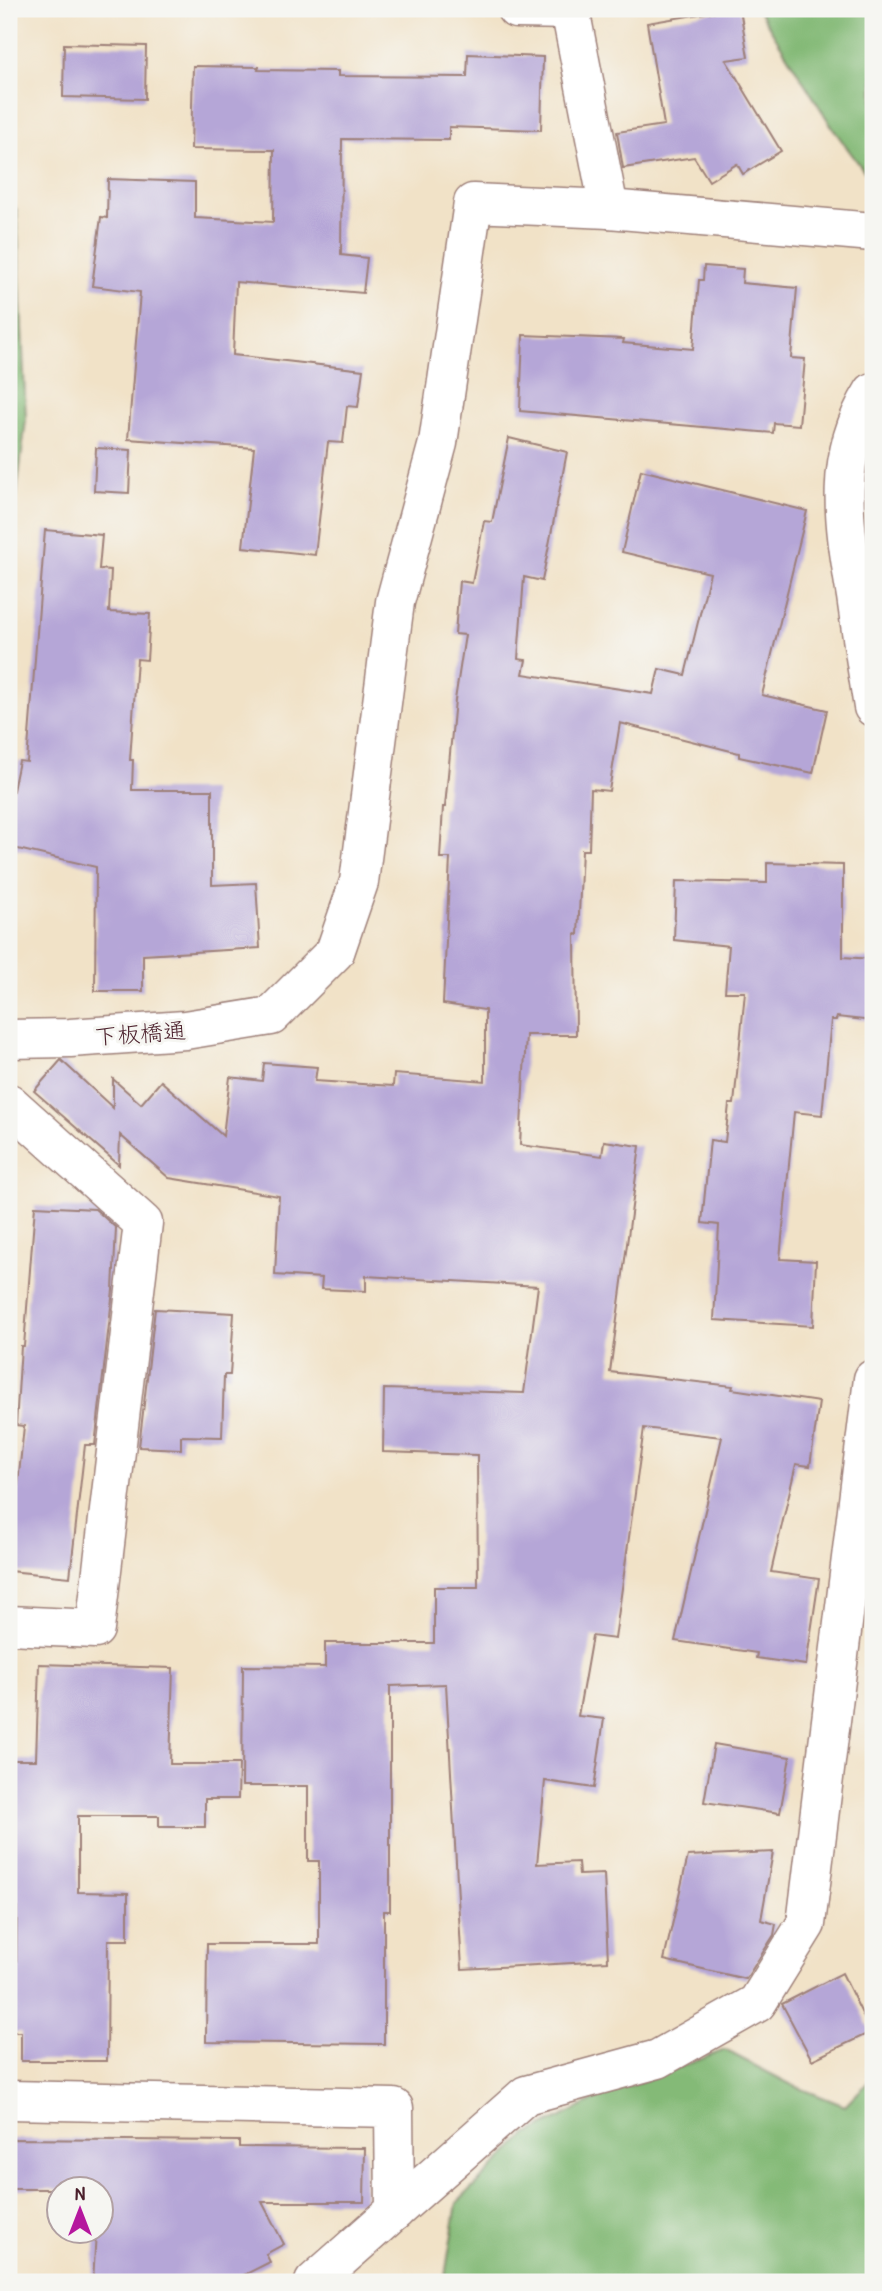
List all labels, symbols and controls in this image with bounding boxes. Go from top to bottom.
street label: 下板橋通 [93,1014,187,1052]
north arrow [46,2176,116,2246]
text: N [75,2180,85,2206]

